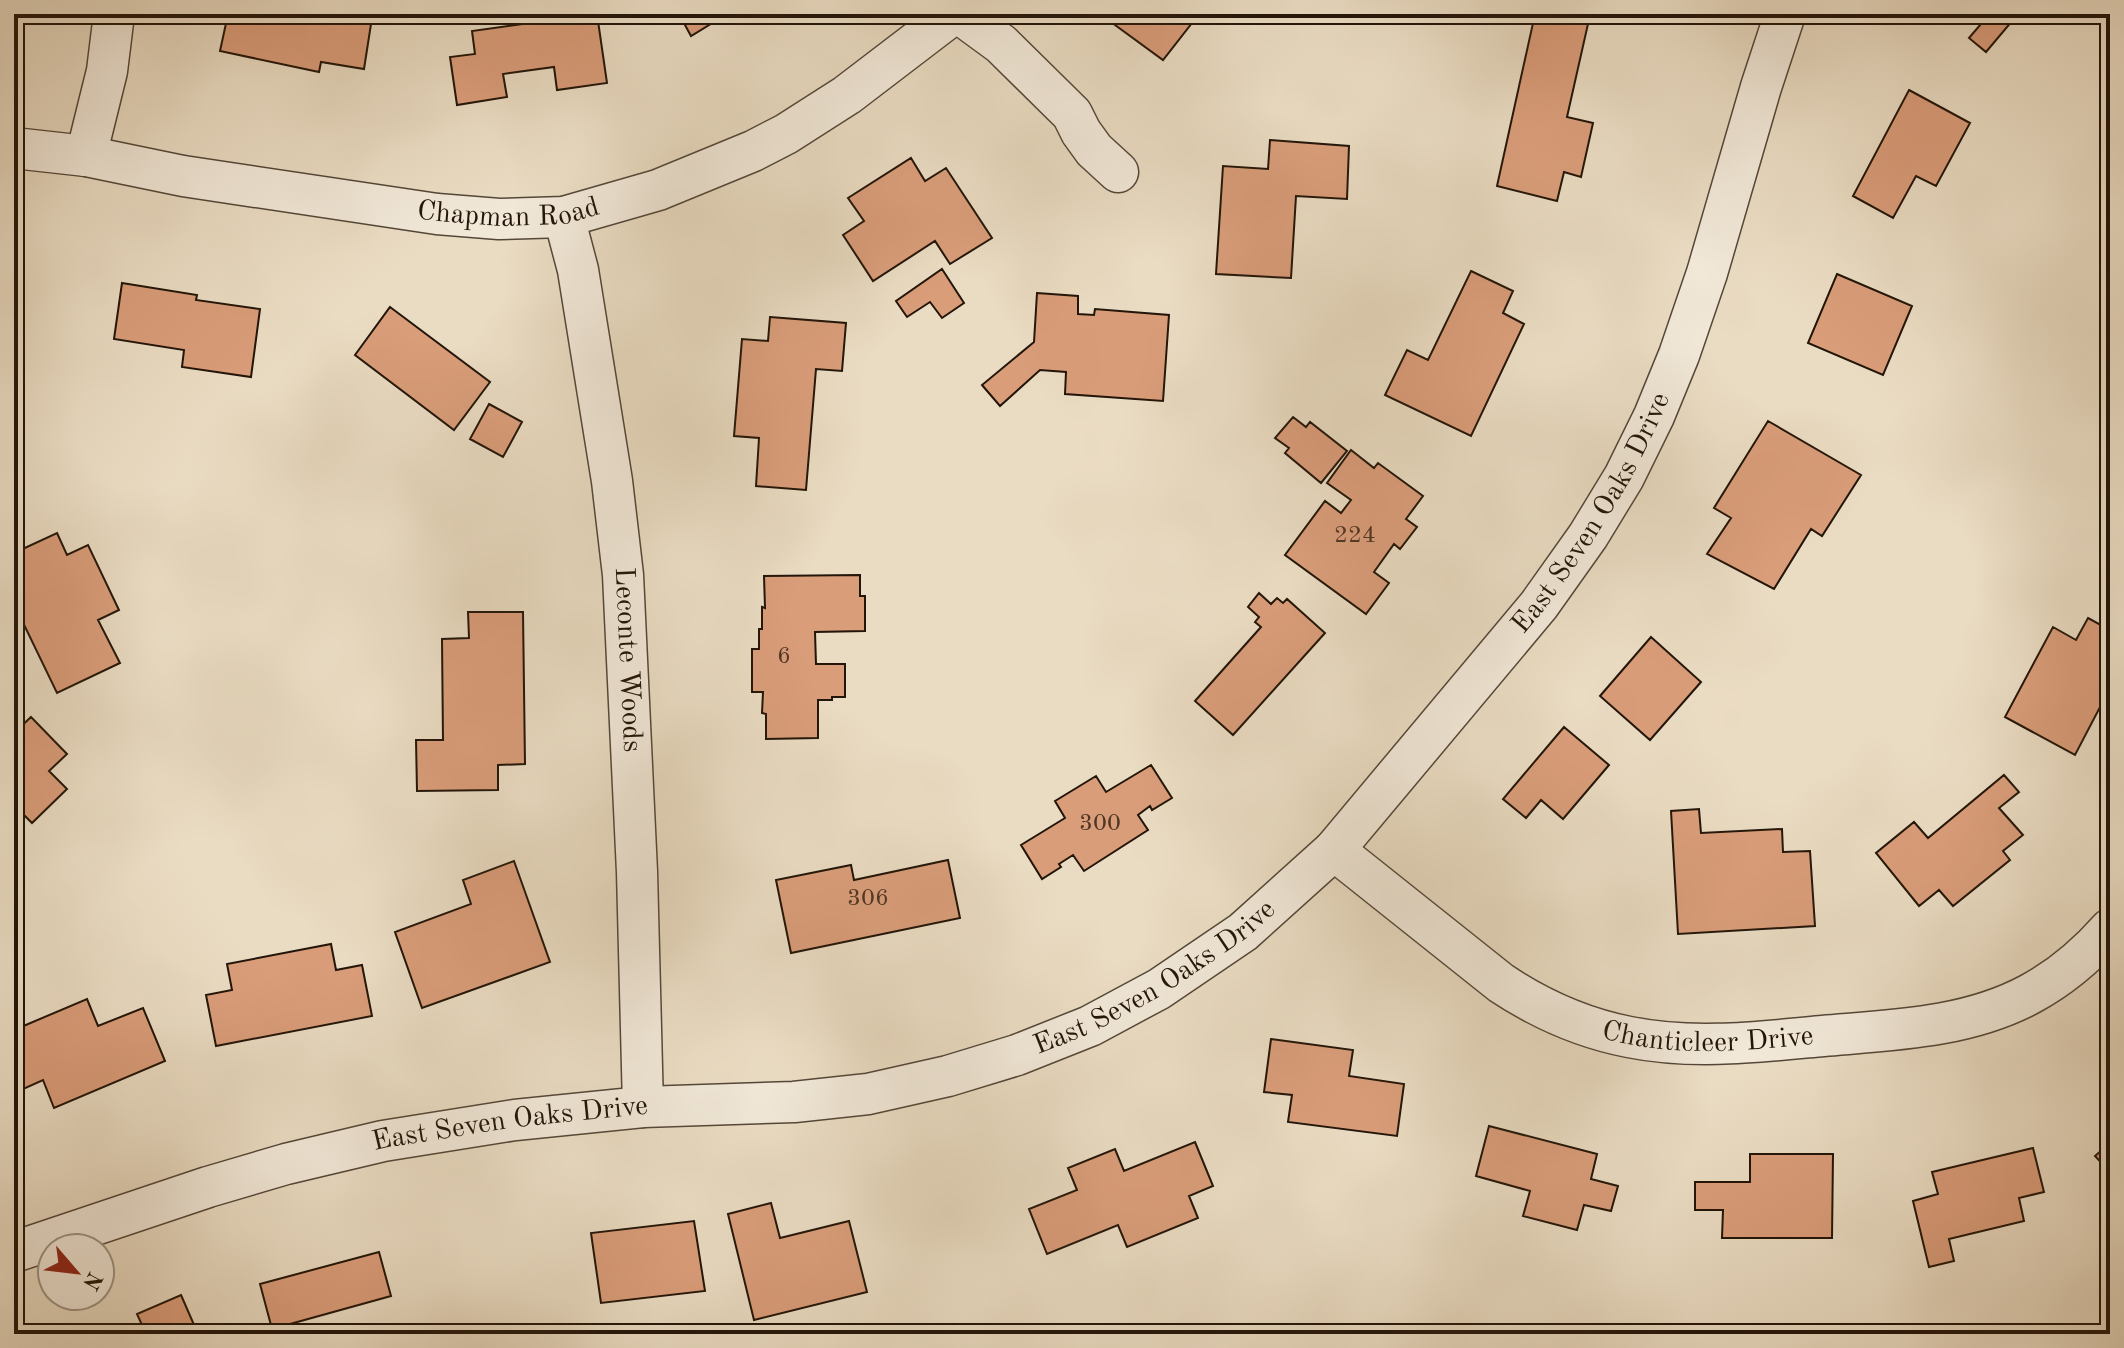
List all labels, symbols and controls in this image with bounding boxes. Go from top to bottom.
street label: Chapman Road [415,194,603,233]
street label: East Seven Oaks Drive [1507,389,1676,639]
house number: 224 [1334,524,1376,548]
street label: Leconte Woods [609,567,645,753]
house number: 6 [777,645,791,669]
house number: 300 [1079,812,1121,836]
house number: 306 [847,887,889,911]
street label: East Seven Oaks Drive [1030,895,1281,1061]
street label: Chanticleer Drive [1599,1017,1815,1058]
street label: East Seven Oaks Drive [369,1093,649,1157]
north arrow [36,1232,116,1312]
text: N [78,1268,106,1293]

